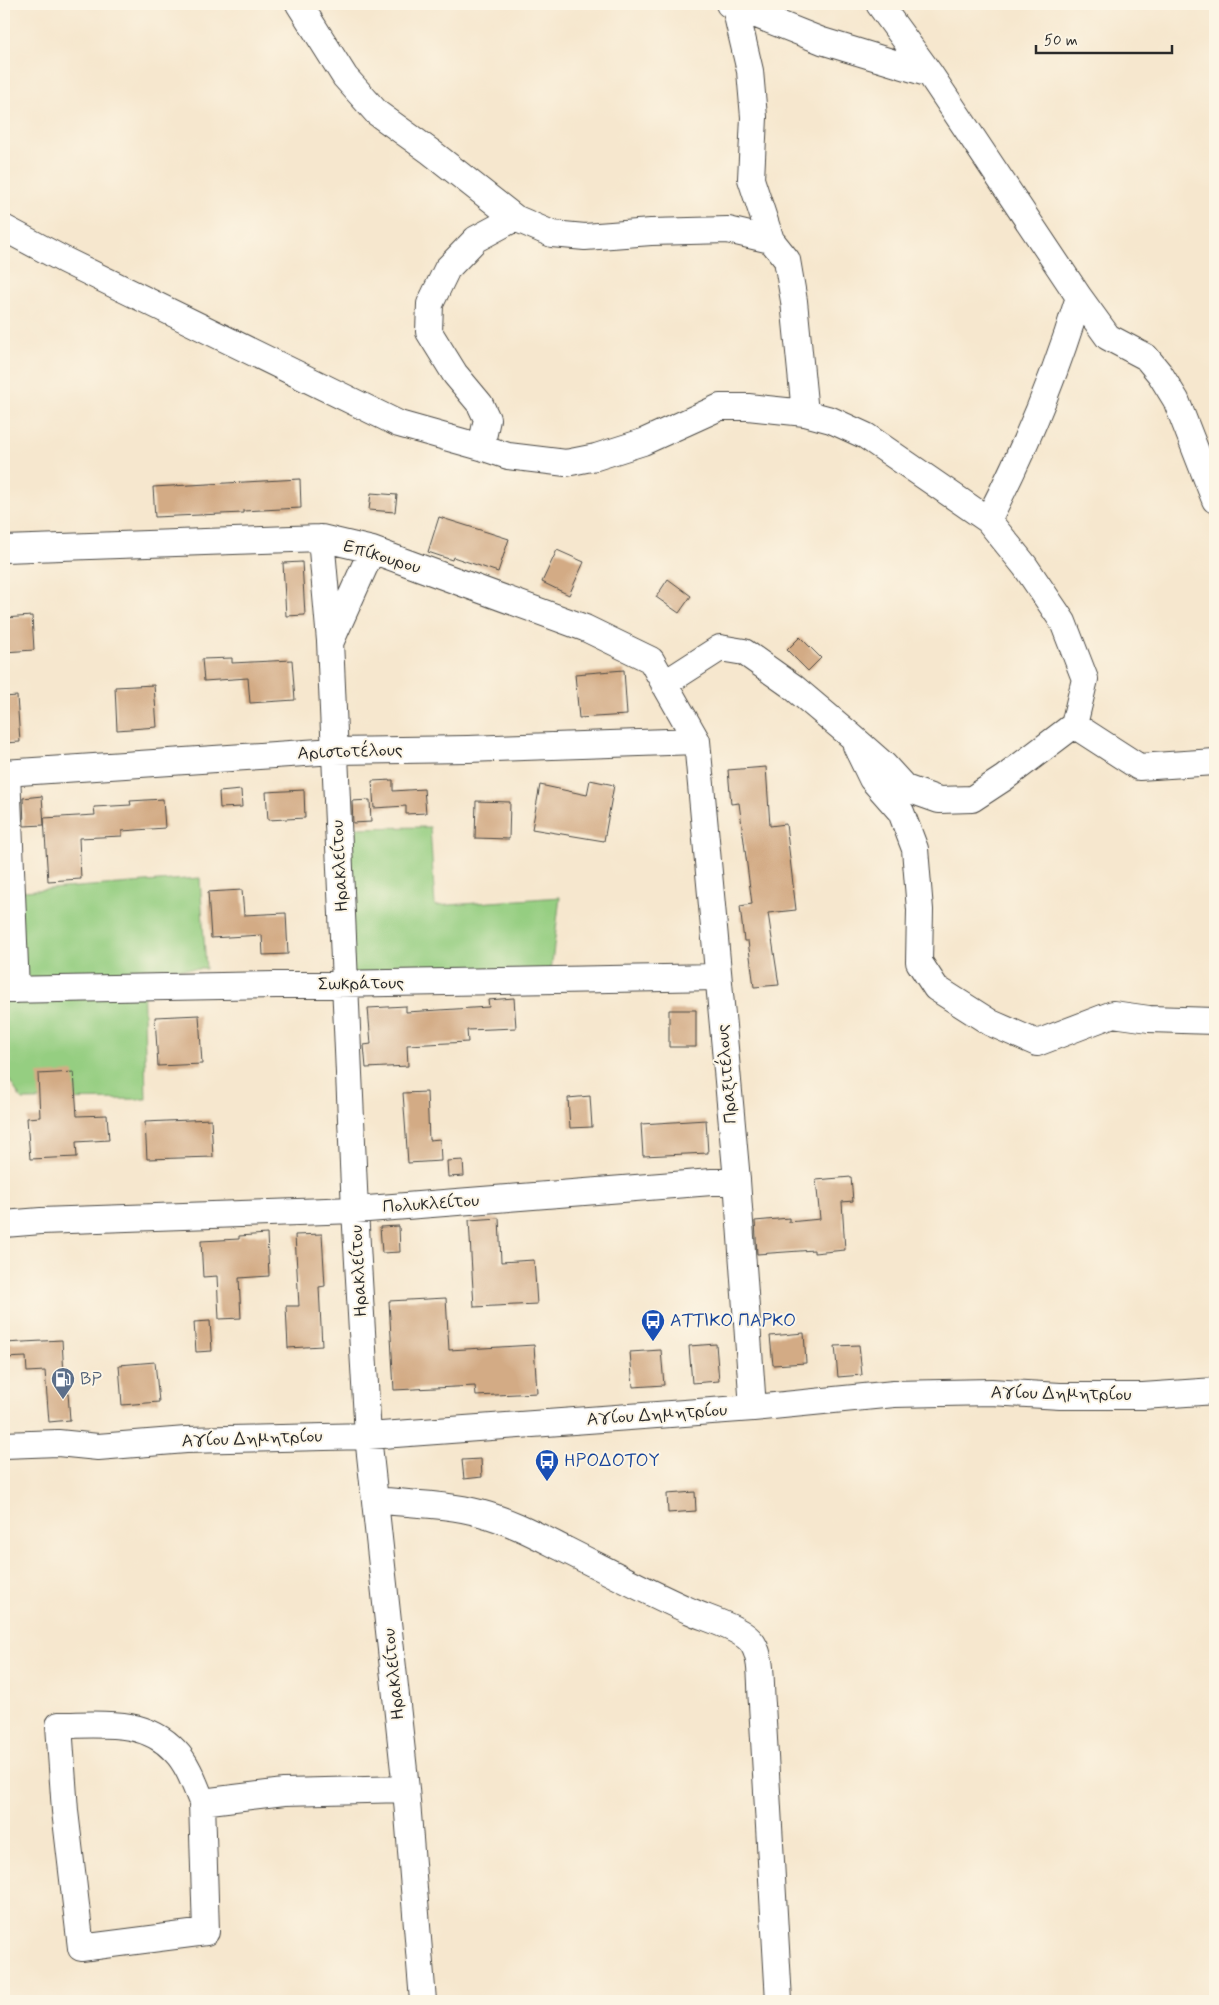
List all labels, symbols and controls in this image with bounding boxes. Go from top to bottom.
scale bar [1036,22,1173,54]
text: 50 m [1044,31,1078,51]
street label: Επίκουρου [340,534,424,580]
street label: Αριστοτέλους [297,737,403,766]
street label: Ηρακλείτου [326,819,354,913]
street label: Σωκράτους [318,971,404,997]
street label: Πραξιτέλους [710,1023,743,1125]
street label: Πολυκλείτου [382,1189,480,1219]
street label: Ηρακλείτου [345,1224,373,1318]
bus stop icon: ΑΤΤΙΚΟ ΠΑΡΚΟ [640,1308,666,1342]
place label: ΑΤΤΙΚΟ ΠΑΡΚΟ [670,1309,796,1333]
fuel station icon: BP [50,1366,76,1400]
place label: BP [80,1367,102,1391]
street label: Αγίου Δημητρίου [990,1381,1132,1407]
street label: Αγίου Δημητρίου [586,1398,728,1432]
street label: Αγίου Δημητρίου [181,1425,323,1453]
bus stop icon: ΗΡΟΔΟΤΟΥ [534,1448,560,1482]
place label: ΗΡΟΔΟΤΟΥ [564,1449,660,1473]
street label: Ηρακλείτου [377,1627,411,1721]

